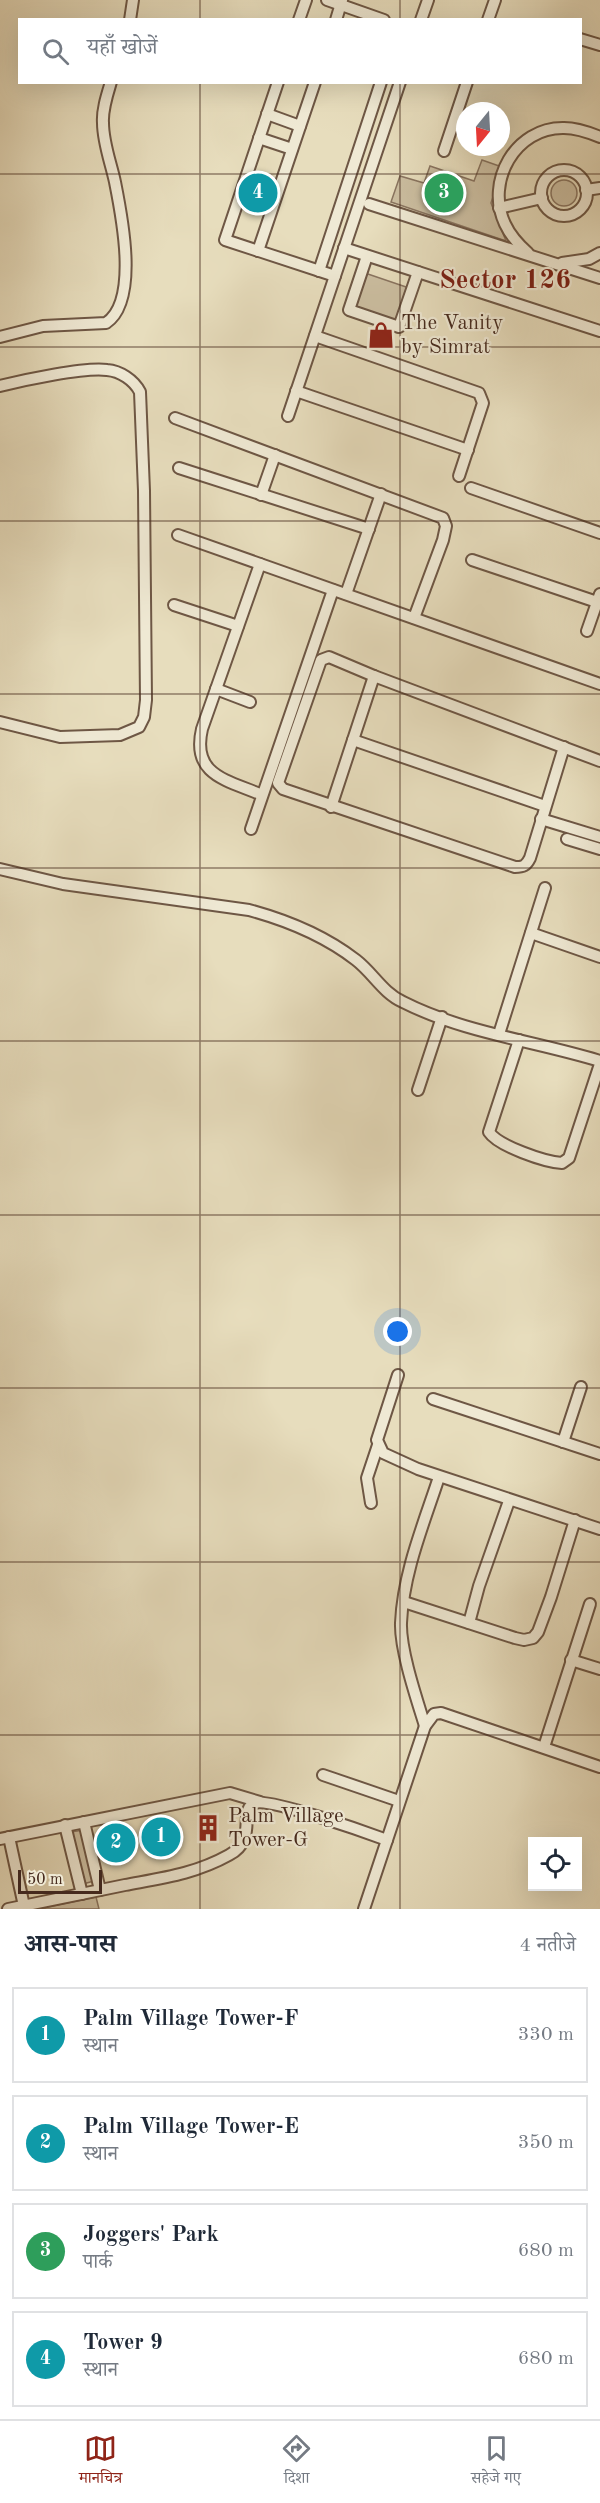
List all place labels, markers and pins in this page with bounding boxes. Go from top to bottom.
pin: 4 [238,170,278,216]
pin: 3 [424,170,464,216]
place label: The Vanity by Simrat [401,313,503,358]
shop icon: The Vanity by Simrat [366,320,396,350]
place label: Palm Village Tower-G [228,1806,344,1851]
building icon: Palm Village Tower-G [193,1813,223,1843]
pin: 1 [142,1814,180,1860]
pin: 2 [96,1820,136,1866]

